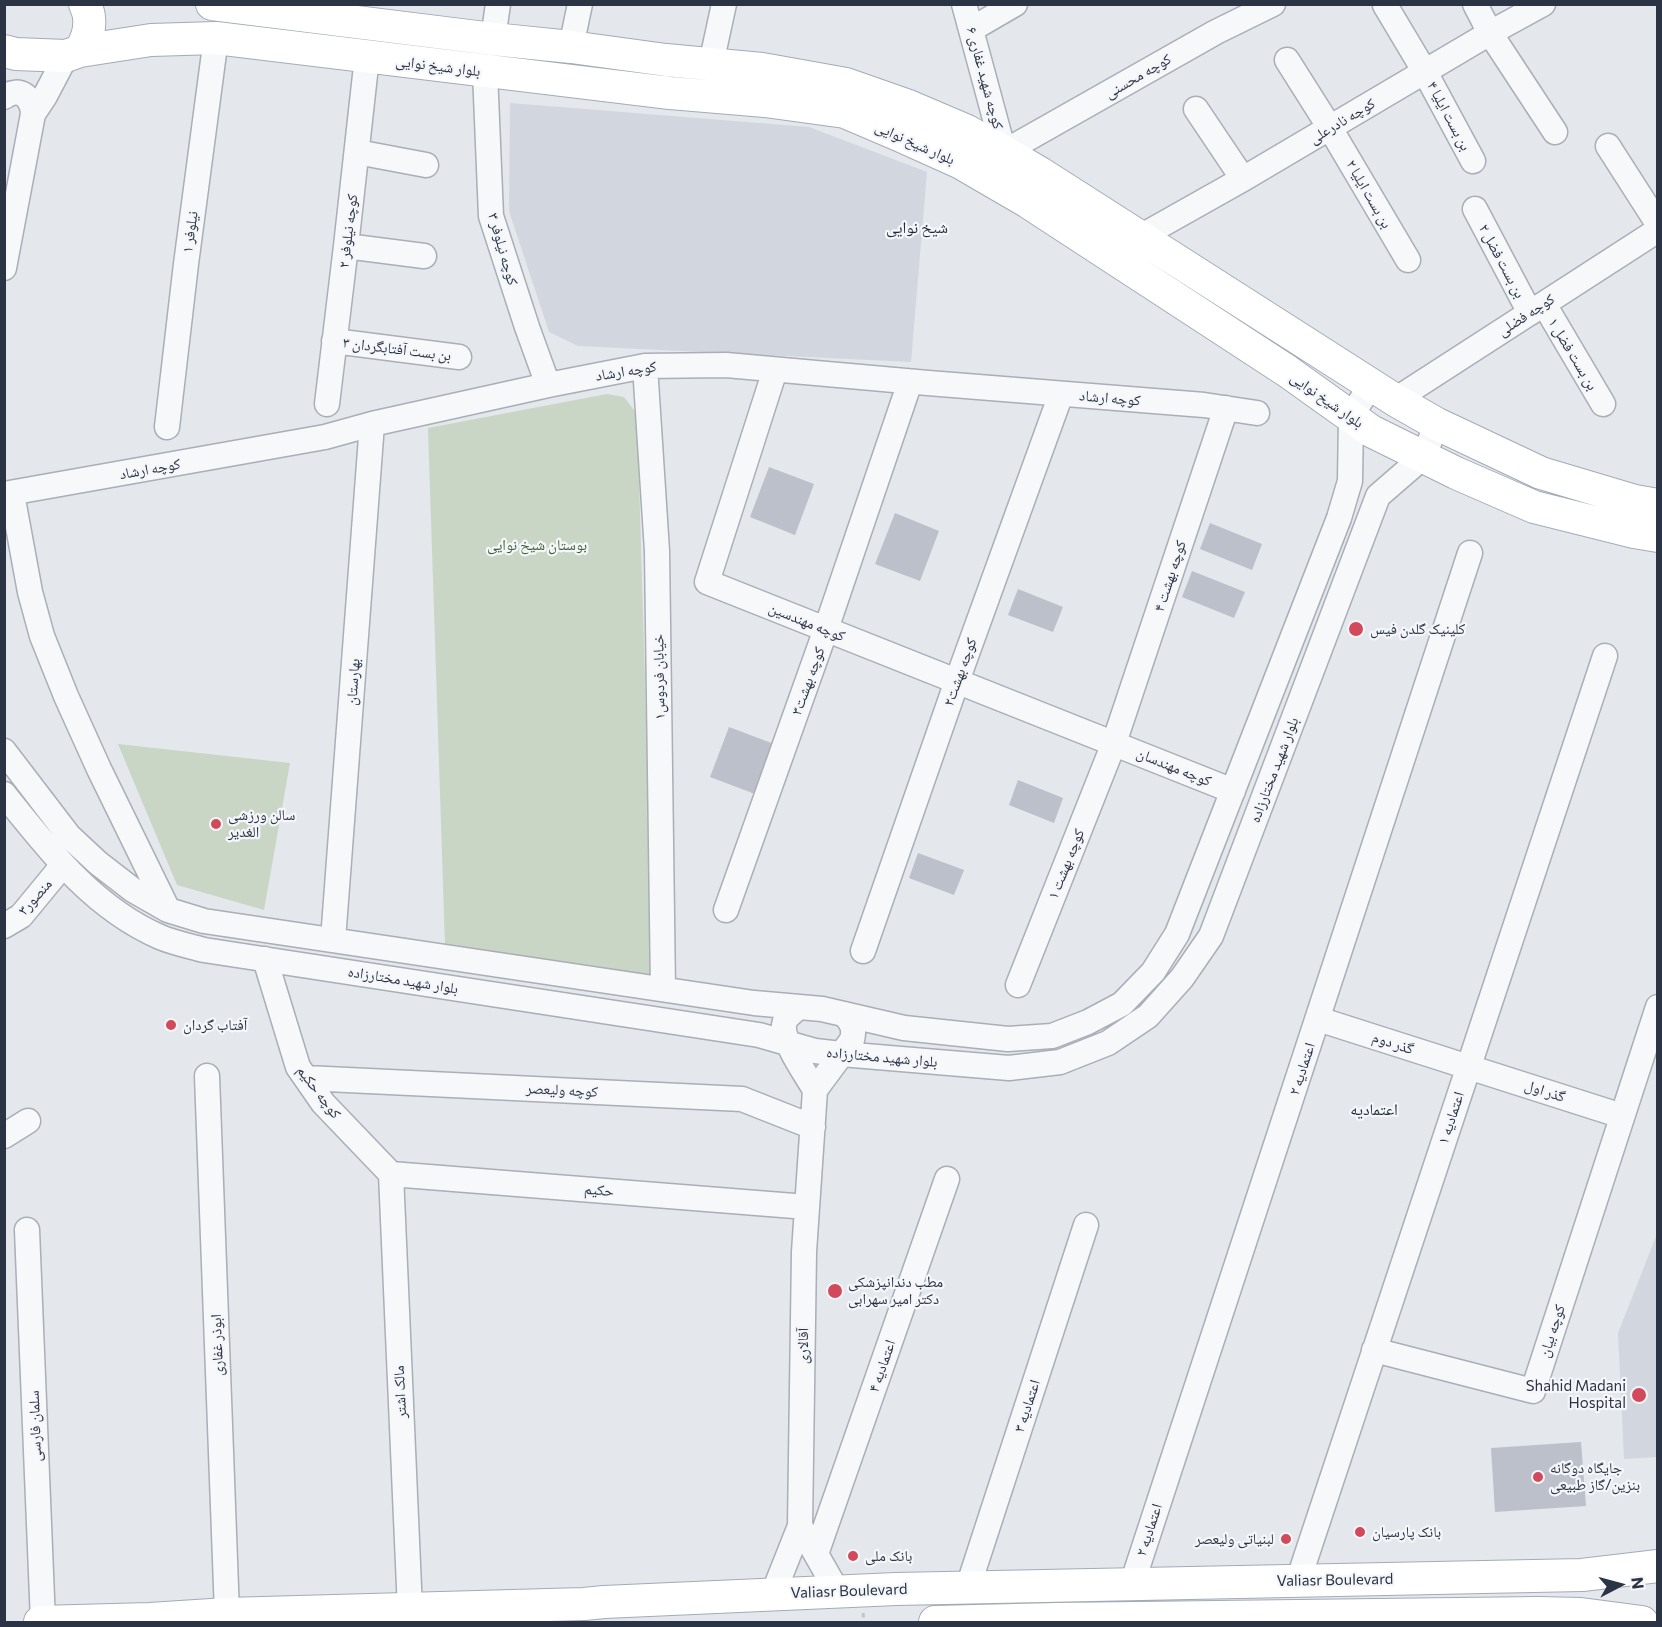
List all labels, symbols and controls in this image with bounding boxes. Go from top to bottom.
street label: کوچه شهید غفاری ۶ [963,25,1007,131]
street label: کوچه محسنی [1102,50,1174,102]
street label: بلوار شیخ نوایی [395,52,481,80]
street label: ۴ بن بست ایلیا [1423,78,1475,154]
street label: کوچه نادرعلی [1306,94,1378,148]
street label: بلوار شیخ نوایی [872,117,958,169]
street label: بن بست ایلیا ۲ [1342,157,1396,231]
street label: کوچه نیلوفر ۲ [335,193,361,269]
street label: ۱ نیلوفر [178,210,202,254]
street label: کوچه نیلوفر ۳ [484,211,522,287]
district label: شیخ نوایی [886,218,948,238]
street label: ۲ بن بست فضل [1475,221,1529,301]
street label: کوچه فضلی [1494,290,1558,340]
street label: بن بست فضل ۱ [1544,314,1602,394]
street label: بن بست آفتابگردان ۳ [342,333,452,365]
street label: کوچه ارشاد [594,357,658,385]
street label: بلوار شیخ نوایی [1287,368,1367,432]
street label: کوچه ارشاد [1078,386,1142,410]
street label: کوچه ارشاد [118,455,182,483]
park label: بوستان شیخ نوایی [487,536,587,554]
street label: کوچه بهشت ۴ [1150,538,1190,614]
street label: کوچه مهندسین [766,599,848,645]
marker: کلینیک گلدن فیس [1347,620,1365,638]
place label: کلینیک گلدن فیس [1370,620,1465,638]
street label: خیابان فردوس۱ [649,634,669,720]
street label: کوچه بهشت۲ [939,635,981,709]
street label: کوچه بهشت۳ [787,644,829,718]
street label: بهارستان [342,658,364,706]
street label: بلوار شهید مختارزاده [1246,715,1302,825]
street label: کوچه مهندسان [1134,744,1214,790]
place label: سالن ورزشی الغدیر [228,806,295,841]
marker: سالن ورزشی الغدیر [209,817,223,831]
street label: کوچه بهشت ۱ [1044,826,1088,902]
street label: منصور۳ [14,875,56,919]
street label: بلوار شهید مختارزاده [347,962,459,998]
place label: آفتاب گردان [183,1016,247,1034]
marker: آفتاب گردان [164,1018,178,1032]
street label: گذر دوم [1370,1028,1416,1058]
street label: اعتمادیه ۲ [1285,1040,1319,1098]
street label: بلوار شهید مختارزاده [826,1043,938,1071]
street label: کوچه حکیم [293,1062,345,1122]
street label: گذر اول [1522,1076,1568,1106]
street label: کوچه ولیعصر [526,1079,598,1101]
street label: اعتمادیه ۱ [1434,1089,1468,1147]
district label: اعتمادیه [1350,1100,1398,1120]
street label: حکیم [583,1180,615,1200]
place label: مطب دندانپزشکی دکتر امیر سهرابی [848,1273,943,1308]
marker: مطب دندانپزشکی دکتر امیر سهرابی [826,1282,844,1300]
street label: کوچه بیان [1535,1302,1569,1360]
street label: ابوذر غفاری [207,1314,227,1376]
street label: آقالاری [794,1328,812,1364]
street label: اعتمادیه ۴ [865,1337,899,1395]
street label: مالک اشتر [390,1365,410,1419]
street label: اعتمادیه ۳ [1010,1377,1044,1435]
place label: Shahid Madani Hospital [1526,1377,1626,1412]
marker: Shahid Madani Hospital [1630,1386,1648,1404]
street label: سلمان فارسی [25,1390,45,1462]
place label: جایگاه دوگانه بنزین/گاز طبیعی [1550,1459,1640,1494]
marker: جایگاه دوگانه بنزین/گاز طبیعی [1531,1470,1545,1484]
street label: اعتمادیه ۲ [1132,1501,1166,1559]
place label: بانک پارسیان [1372,1523,1441,1541]
marker: بانک پارسیان [1353,1525,1367,1539]
place label: لبنیاتی ولیعصر [1195,1530,1274,1548]
marker: لبنیاتی ولیعصر [1279,1532,1293,1546]
place label: بانک ملی [865,1547,912,1565]
marker: بانک ملی [846,1549,860,1563]
north arrow [1590,1555,1650,1615]
street label: Valiasr Boulevard [1276,1570,1394,1590]
text: N [1628,1576,1648,1590]
street label: Valiasr Boulevard [790,1580,908,1602]

